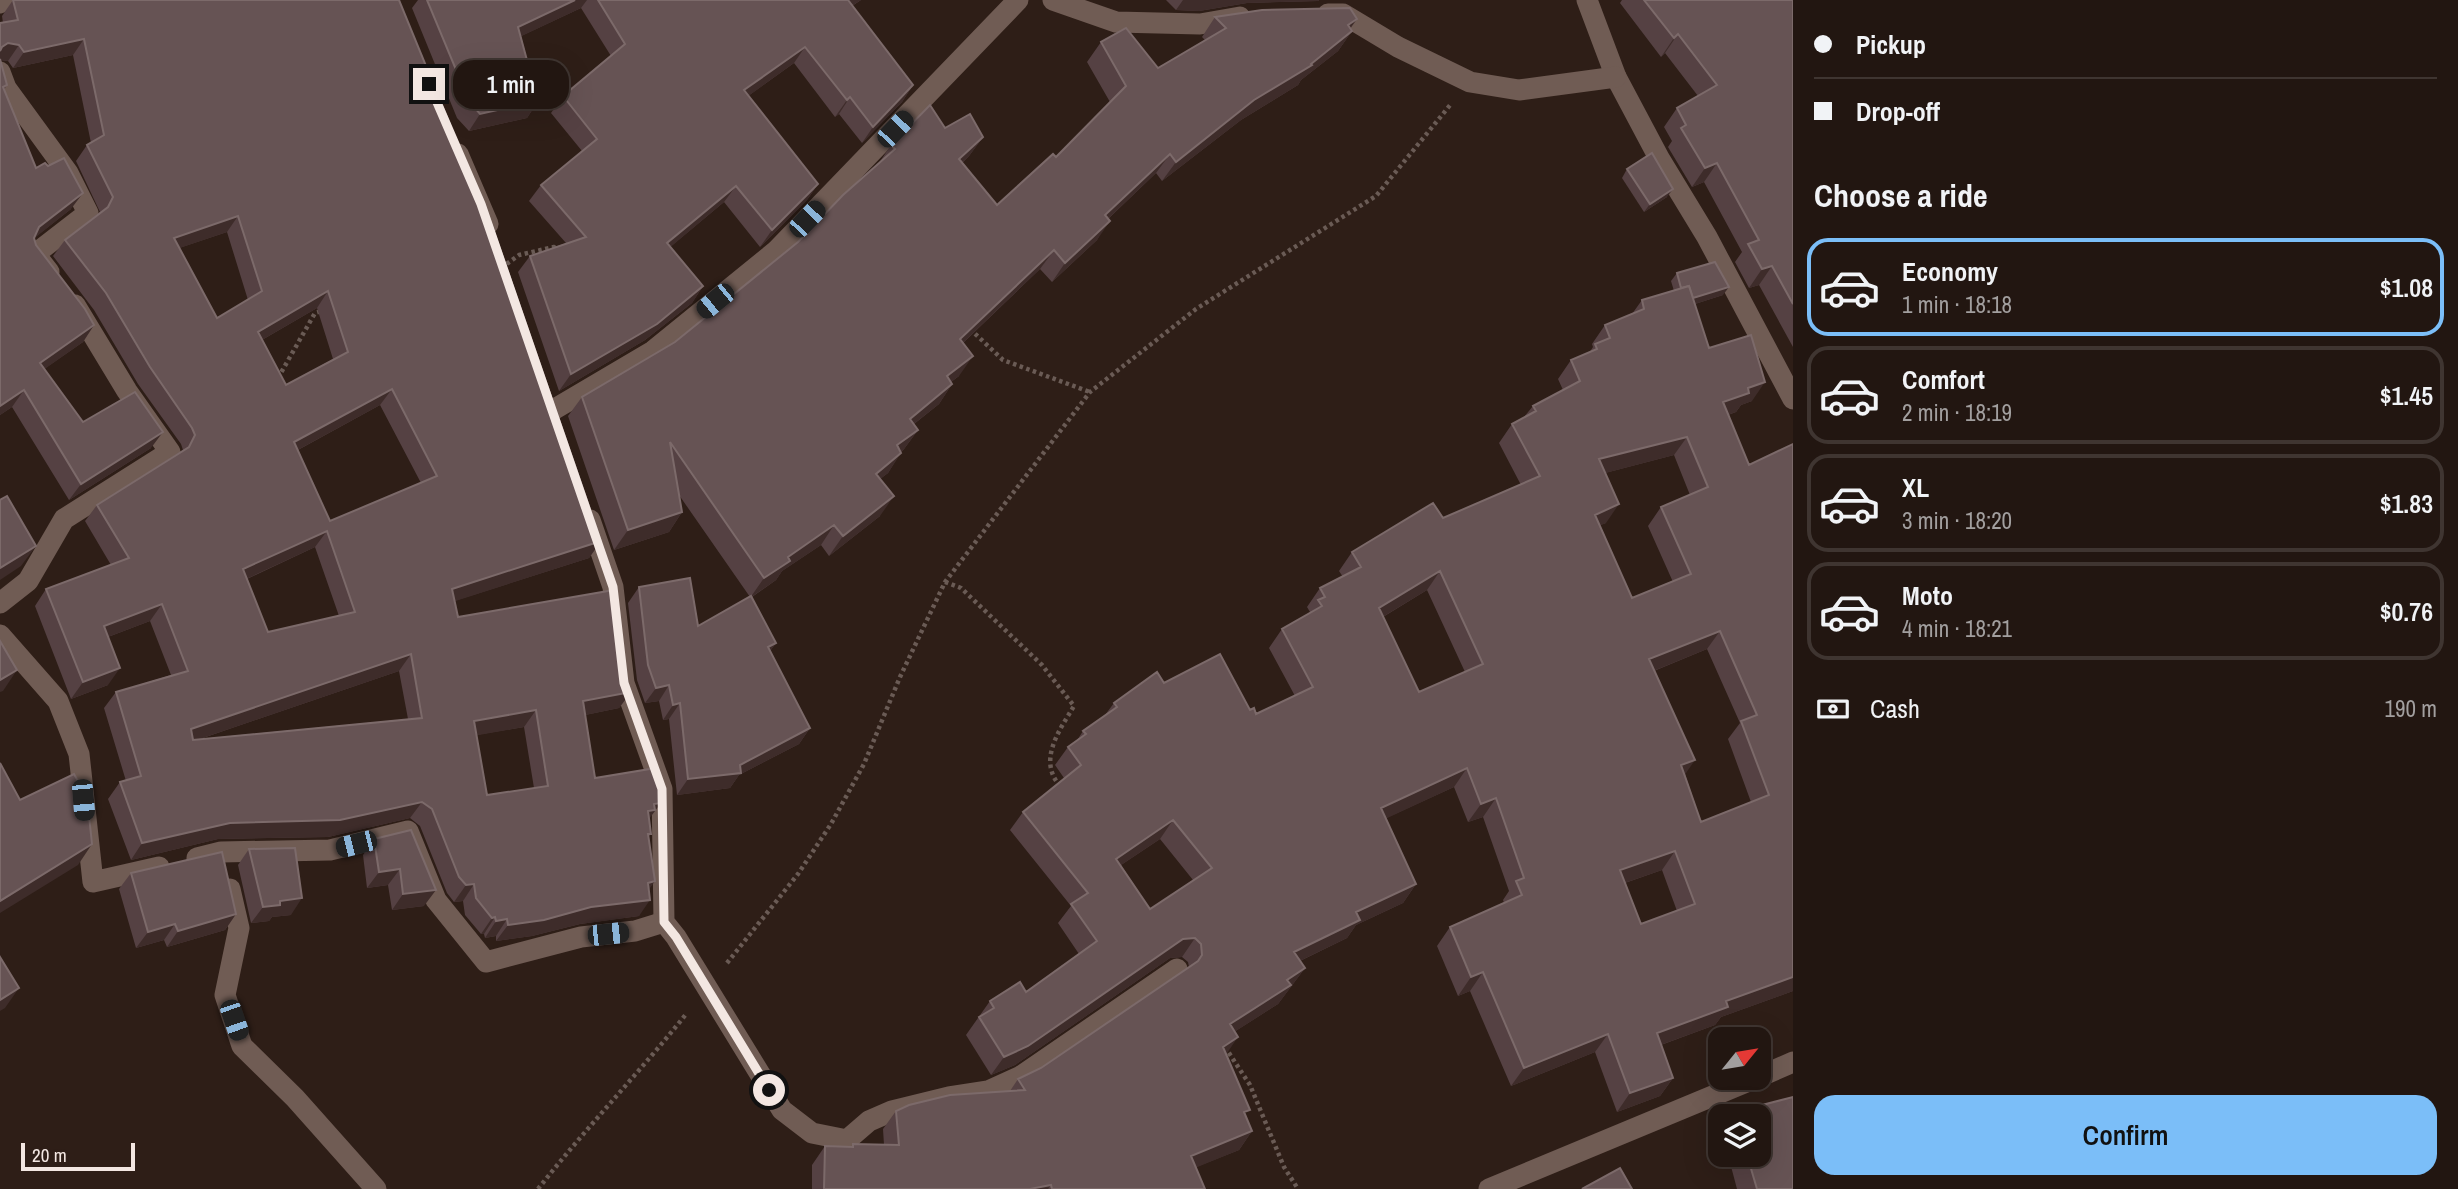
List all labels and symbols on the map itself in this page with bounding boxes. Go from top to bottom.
callout: 1 min [453,60,569,108]
route end [413,68,445,100]
car [873,107,918,151]
car [785,197,830,241]
car [693,280,738,322]
car [71,778,96,822]
car [334,829,379,859]
car [587,921,630,947]
car [218,997,251,1043]
north arrow [1708,1027,1771,1090]
route start [753,1074,785,1106]
scale bar [21,1140,135,1172]

